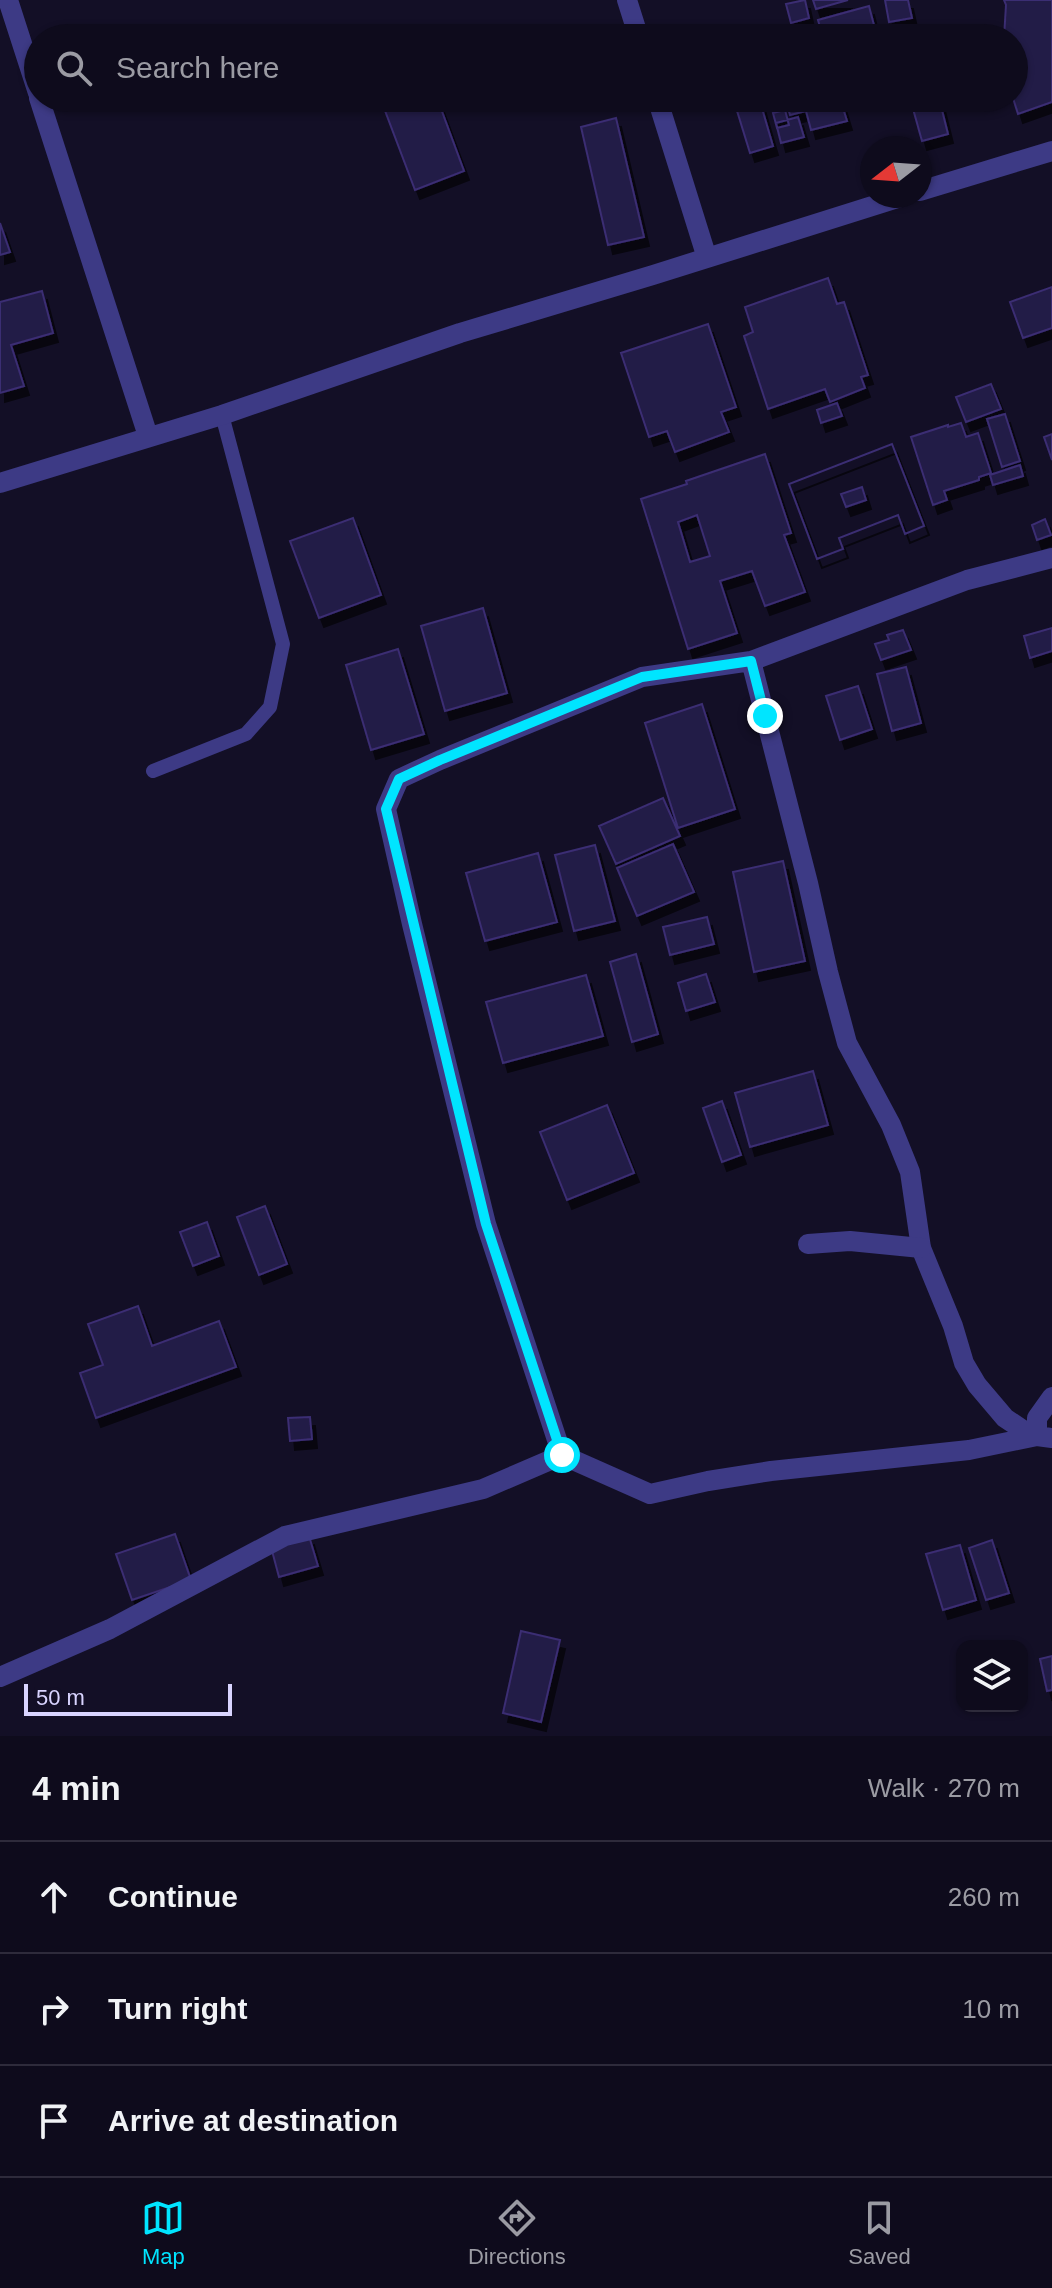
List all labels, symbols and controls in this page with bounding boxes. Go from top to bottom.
search box [24,24,1028,112]
icon: search [52,46,96,90]
text: Search here [116,51,279,84]
north arrow [860,136,932,208]
route end [747,698,783,734]
route start [544,1437,580,1473]
map controls [956,1640,1028,1712]
button: layers [956,1640,1028,1712]
scale bar [24,1680,232,1716]
text: 50 m [36,1685,85,1710]
text: 4 min [32,1769,121,1807]
text: Walk · 270 m [868,1773,1020,1803]
icon: ahead [32,1875,76,1919]
text: Continue [108,1880,238,1913]
text: 260 m [948,1882,1020,1912]
icon: right [32,1987,76,2031]
text: Turn right [108,1992,247,2025]
text: 10 m [962,1994,1020,2024]
icon: arrive [32,2099,76,2143]
text: Arrive at destination [108,2104,398,2137]
tab: Map [141,2196,185,2270]
tab: Directions [468,2196,566,2270]
tab: Saved [848,2196,911,2270]

